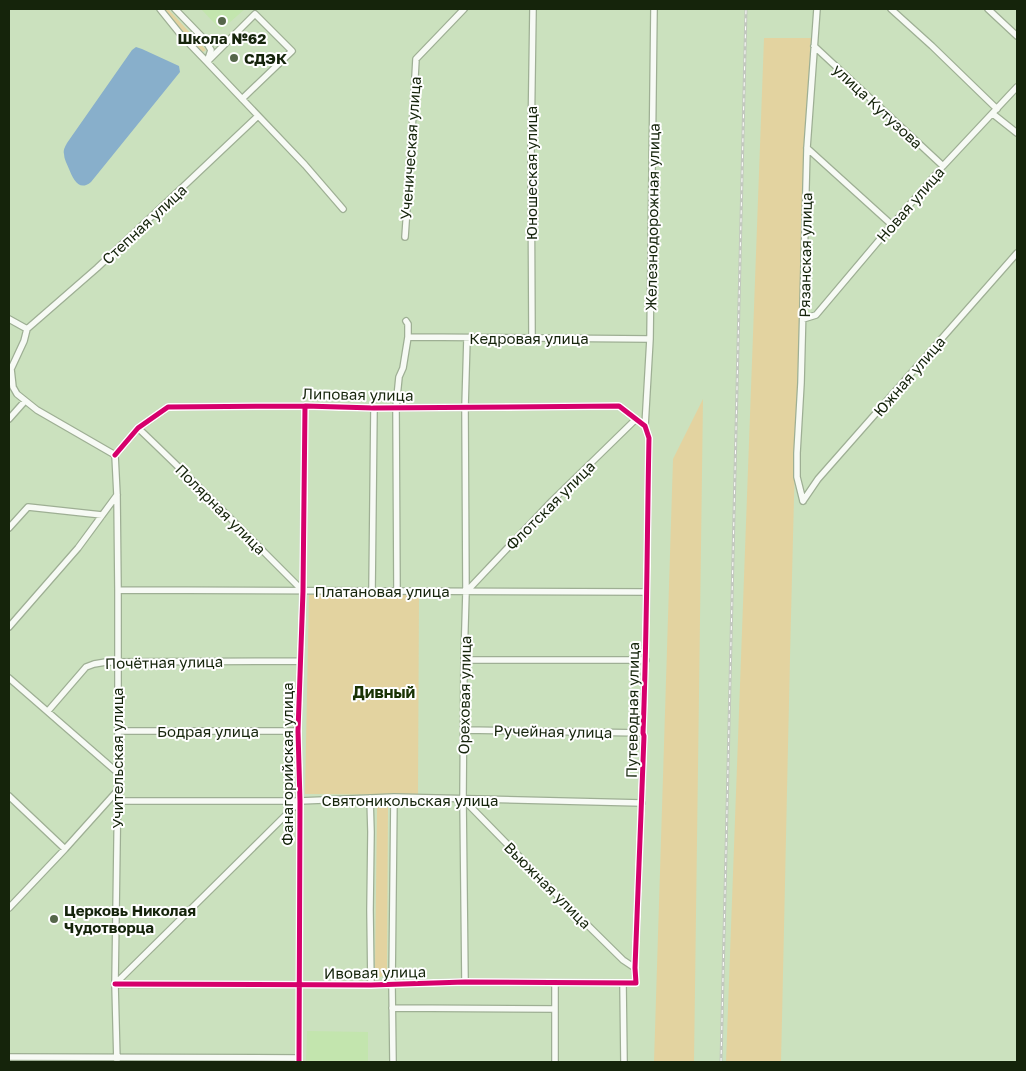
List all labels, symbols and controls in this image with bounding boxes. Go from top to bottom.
marker: Школа №62 [216,15,228,27]
place label: Школа №62 [178,29,266,47]
place label: СДЭК [244,49,287,67]
marker: СДЭК [228,52,240,64]
street label: улица Кутузова [829,60,927,152]
street label: Ученическая улица [396,76,424,220]
street label: Юношеская улица [522,106,540,240]
street label: Железнодорожная улица [641,123,663,311]
street label: Новая улица [873,163,947,245]
street label: Степная улица [98,180,190,268]
street label: Рязанская улица [795,192,815,318]
street label: Кедровая улица [469,329,589,347]
street label: Южная улица [869,332,949,420]
street label: Липовая улица [302,384,414,404]
street label: Флотская улица [502,457,598,553]
street label: Полярная улица [172,460,270,558]
street label: Платановая улица [314,582,450,600]
street label: Ореховая улица [454,635,474,755]
street label: Путеводная улица [622,642,642,778]
street label: Почётная улица [105,652,223,672]
street label: Фанагорийская улица [278,682,296,846]
district label: Дивный [353,682,415,702]
street label: Учительская улица [108,687,126,829]
street label: Ручейная улица [493,721,613,741]
street label: Бодрая улица [157,722,259,740]
street label: Святоникольская улица [321,791,499,809]
street label: Вьюжная улица [501,838,595,932]
place label: Церковь Николая Чудотворца [64,901,196,936]
marker: Церковь Николая Чудотворца [48,913,60,925]
street label: Ивовая улица [324,962,426,982]

